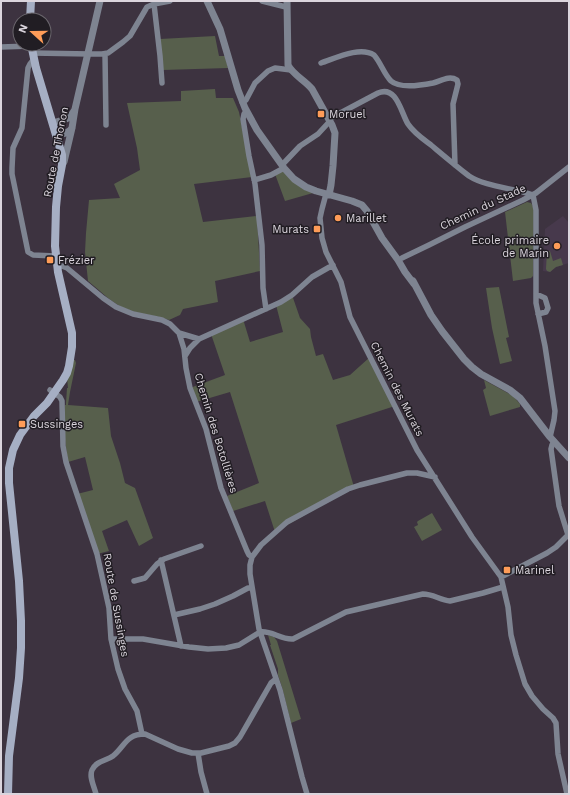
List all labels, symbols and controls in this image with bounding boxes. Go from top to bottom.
north arrow [12,12,52,52]
text: N [16,22,31,35]
street label: Route de Thonon [41,106,71,198]
place label: Moruel [329,108,367,121]
marker: Moruel [316,109,326,119]
street label: Chemin du Stade [438,181,528,233]
place label: Marillet [346,212,387,225]
marker: Marillet [333,213,343,223]
place label: Murats [272,223,309,236]
marker: Murats [312,224,322,234]
place label: École primaire de Marin [471,233,549,260]
marker: École primaire de Marin [552,241,562,251]
place label: Frézier [58,254,95,267]
marker: Frézier [45,255,55,265]
street label: Chemin des Murats [368,340,427,439]
street label: Chemin des Botollières [192,371,241,495]
place label: Sussinges [30,418,83,431]
marker: Sussinges [17,419,27,429]
street label: Route de Sussinges [100,552,132,658]
place label: Marinel [515,564,555,577]
marker: Marinel [502,565,512,575]

